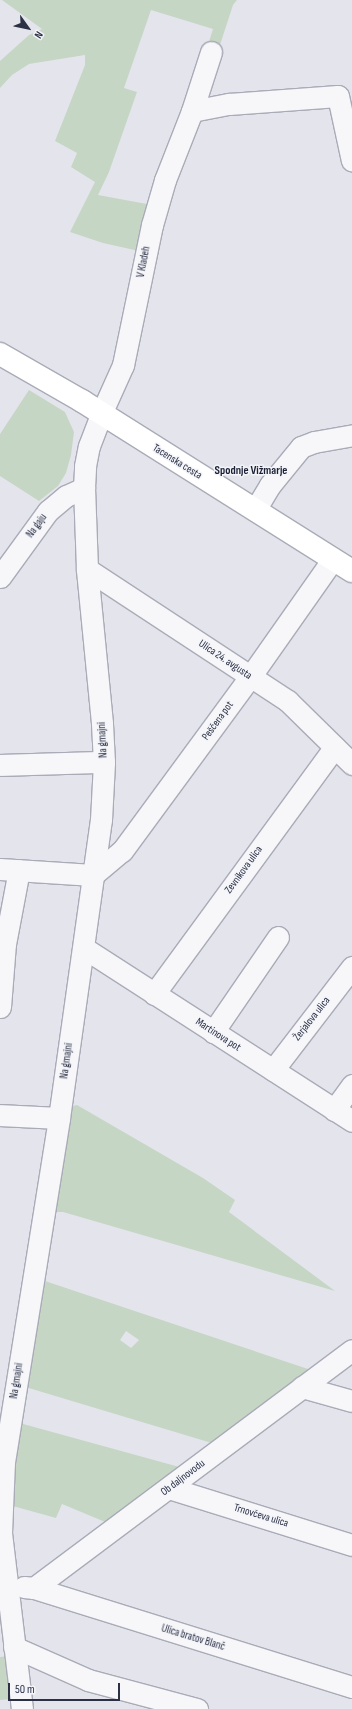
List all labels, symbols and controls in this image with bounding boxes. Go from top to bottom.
north arrow [8,8,48,48]
text: N [31,29,46,41]
street label: V Kladeh [134,245,154,279]
street label: Tacenska cesta [150,442,204,482]
district label: Spodnje Vižmarje [215,464,287,478]
street label: Na gaju [24,511,50,541]
street label: Ulica 24. avgusta [196,637,254,683]
street label: Peščena pot [199,699,237,743]
street label: Na gmajni [95,722,111,758]
street label: Zevnikova ulica [222,844,266,896]
street label: Žerjalova ulica [291,994,333,1044]
street label: Martinova pot [193,1016,243,1054]
street label: Na gmajni [58,1042,76,1080]
street label: Na gmajni [8,1362,26,1400]
street label: Ob daljnovodu [158,1457,208,1499]
street label: Trnovčeva ulica [232,1501,290,1531]
street label: Ulica bratov Blanč [160,1622,226,1654]
scale bar [10,1675,122,1701]
text: 50 m [15,1682,35,1697]

